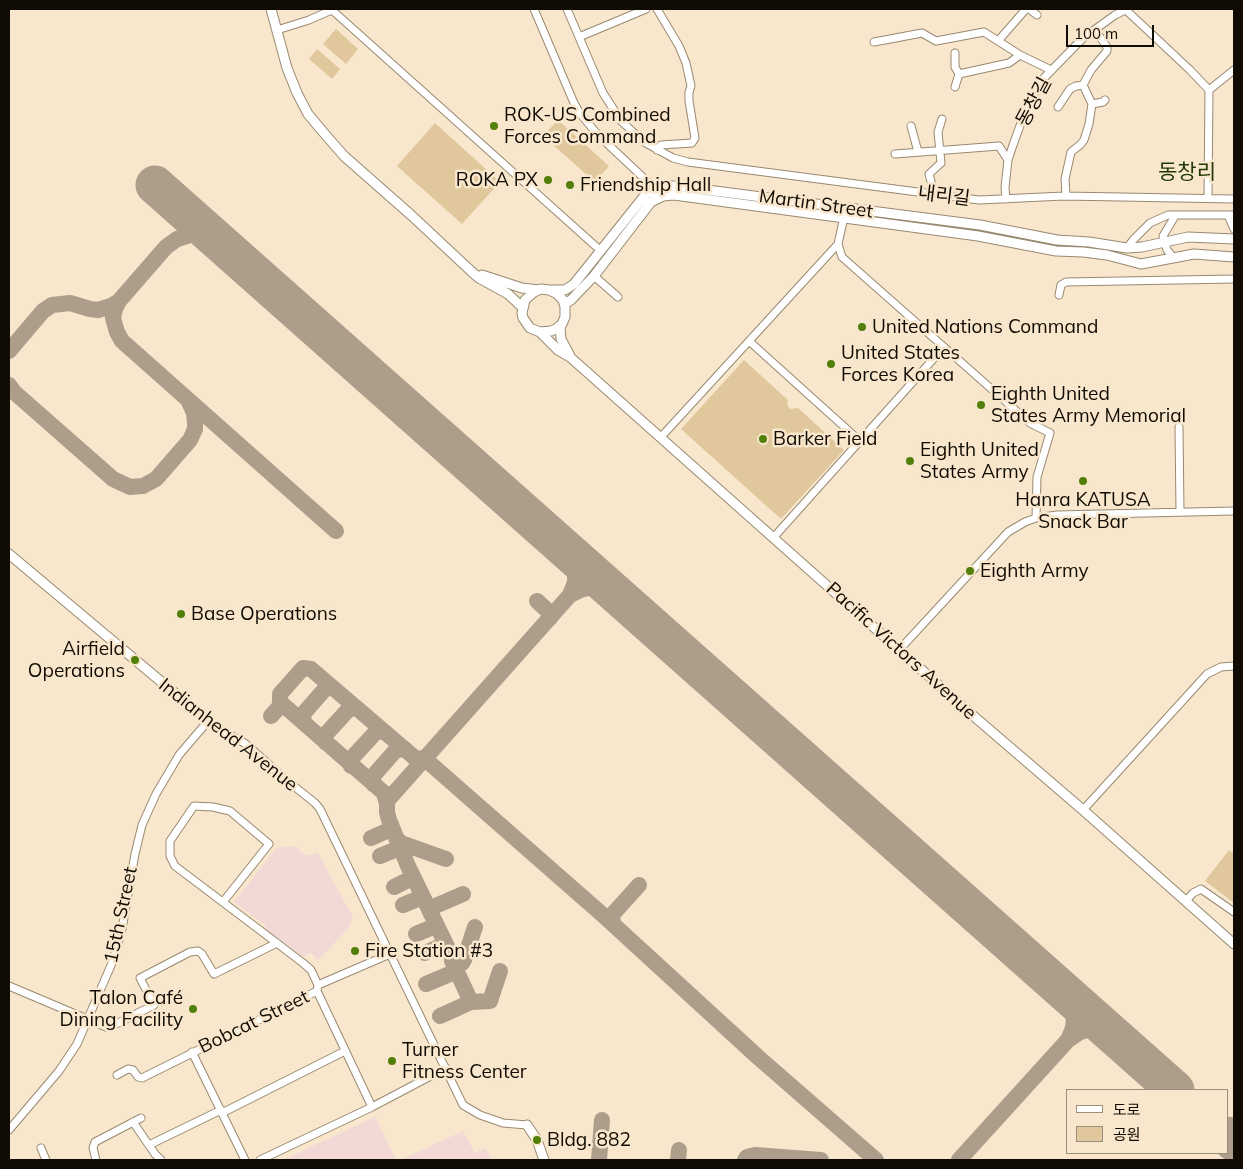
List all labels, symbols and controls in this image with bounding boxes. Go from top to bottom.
scale bar [1068,15,1156,47]
text: 100 m [1074,24,1118,43]
street label: 동창길 [1012,73,1056,131]
place label: ROK-US Combined Forces Command [504,104,671,148]
marker: ROK-US Combined Forces Command [488,120,500,132]
district label: 동창리 [1158,160,1216,186]
place label: ROKA PX [456,169,538,191]
marker: ROKA PX [542,174,554,186]
place label: Friendship Hall [580,174,711,196]
marker: Friendship Hall [564,179,576,191]
street label: 내리길 [917,181,971,211]
street label: Martin Street [758,185,874,223]
place label: United Nations Command [872,316,1098,338]
marker: United Nations Command [856,321,868,333]
place label: United States Forces Korea [841,342,960,386]
marker: United States Forces Korea [825,358,837,370]
place label: Eighth United States Army Memorial [991,383,1186,427]
marker: Eighth United States Army Memorial [975,399,987,411]
place label: Barker Field [773,428,877,450]
marker: Barker Field [757,433,769,445]
place label: Eighth United States Army [920,439,1039,483]
marker: Eighth United States Army [904,455,916,467]
marker: Hanra KATUSA Snack Bar [1077,475,1089,487]
place label: Hanra KATUSA Snack Bar [1015,489,1151,533]
place label: Eighth Army [980,560,1089,582]
marker: Eighth Army [964,565,976,577]
street label: Pacific Victors Avenue [821,577,981,725]
place label: Base Operations [191,603,337,625]
marker: Base Operations [175,608,187,620]
place label: Airfield Operations [28,638,125,682]
marker: Airfield Operations [129,654,141,666]
street label: Indianhead Avenue [154,674,302,796]
street label: 15th Street [100,865,142,965]
place label: Fire Station #3 [365,940,493,962]
marker: Fire Station #3 [349,945,361,957]
street label: Bobcat Street [195,985,313,1059]
place label: Talon Café Dining Facility [60,987,183,1031]
marker: Talon Café Dining Facility [187,1003,199,1015]
place label: Turner Fitness Center [402,1039,527,1083]
marker: Turner Fitness Center [386,1055,398,1067]
legend [1066,1089,1228,1154]
text: 도로 [1113,1100,1141,1119]
text: 공원 [1113,1125,1141,1144]
place label: Bldg. 882 [547,1129,631,1151]
marker: Bldg. 882 [531,1134,543,1146]

